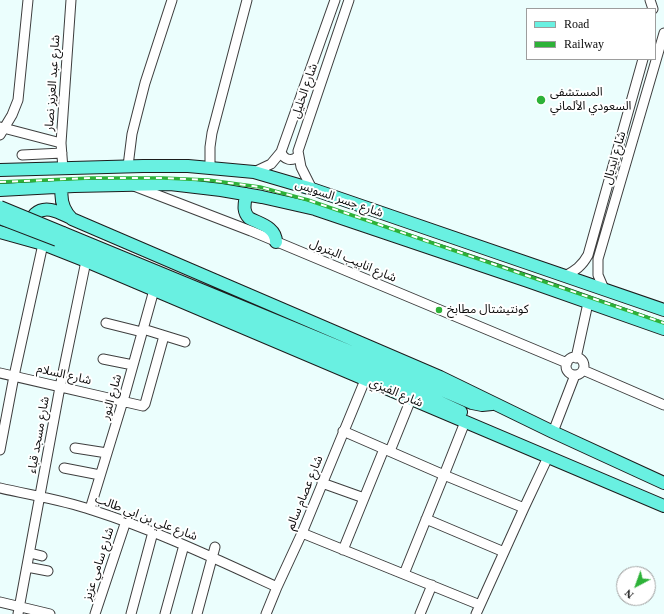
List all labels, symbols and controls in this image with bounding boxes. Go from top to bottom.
legend [526,8,656,60]
text: Road [564,17,589,31]
street label: شارع عبد العزيز نصار [42,34,64,132]
text: Railway [564,37,604,51]
street label: شارع الخليل [289,62,321,120]
place label: المستشفى السعودي الألماني [550,86,631,114]
marker: المستشفى السعودي الألماني [535,94,547,106]
street label: شارع ايديال [601,130,629,186]
street label: شارع جسر السويس [293,177,385,221]
street label: شارع انابيب البترول [307,236,399,286]
place label: كونتيشتال مطابخ [447,303,529,317]
marker: كونتيشتال مطابخ [434,305,444,315]
street label: شارع السلام [35,362,93,388]
street label: شارع النور [99,373,125,421]
street label: شارع الفيزي [367,375,425,411]
street label: شارع مسجد قباء [25,395,53,475]
street label: شارع عصام سالم [284,454,326,532]
street label: شارع علي بن ابي طالب [93,492,199,544]
street label: شارع سامي عزيز [80,526,118,602]
north arrow [616,566,656,606]
text: N [622,587,636,601]

